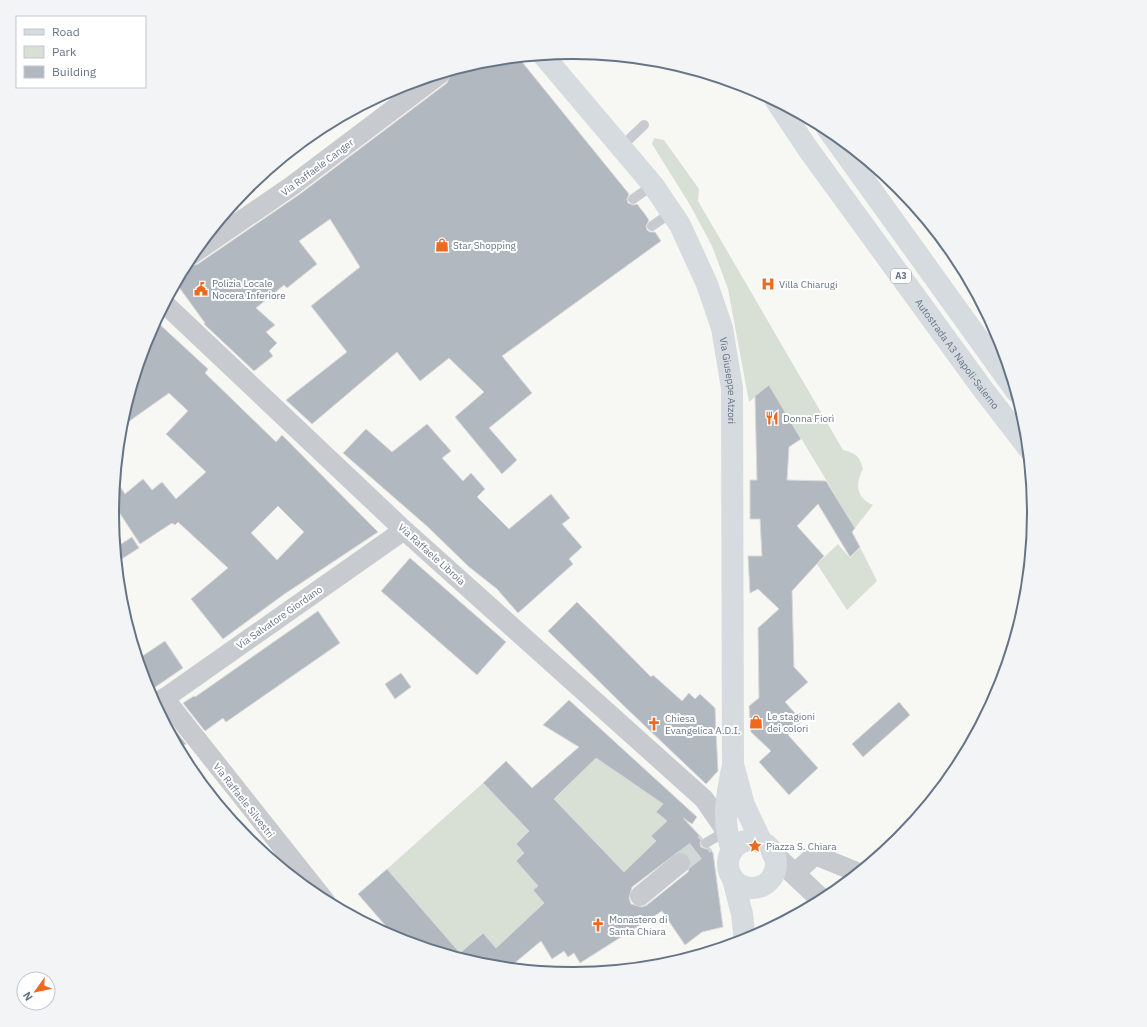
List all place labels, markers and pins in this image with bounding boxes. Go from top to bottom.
shop icon: Star Shopping [434,237,450,253]
place label: Star Shopping [453,239,517,252]
hospital icon: Villa Chiarugi [760,276,776,292]
place label: Polizia Locale Nocera Inferiore [212,277,286,302]
place label: Villa Chiarugi [779,278,838,291]
public building icon: Polizia Locale Nocera Inferiore [193,281,209,297]
restaurant icon: Donna Fiorì [764,410,780,426]
place label: Donna Fiorì [783,412,834,425]
place label: Le stagioni dei colori [767,710,815,735]
place label: Chiesa Evangelica A.D.I. [665,712,740,737]
shop icon: Le stagioni dei colori [748,714,764,730]
church icon: Chiesa Evangelica A.D.I. [646,716,662,732]
place icon: Piazza S. Chiara [747,838,763,854]
place label: Piazza S. Chiara [766,840,837,853]
place label: Monastero di Santa Chiara [609,913,667,938]
church icon: Monastero di Santa Chiara [590,917,606,933]

